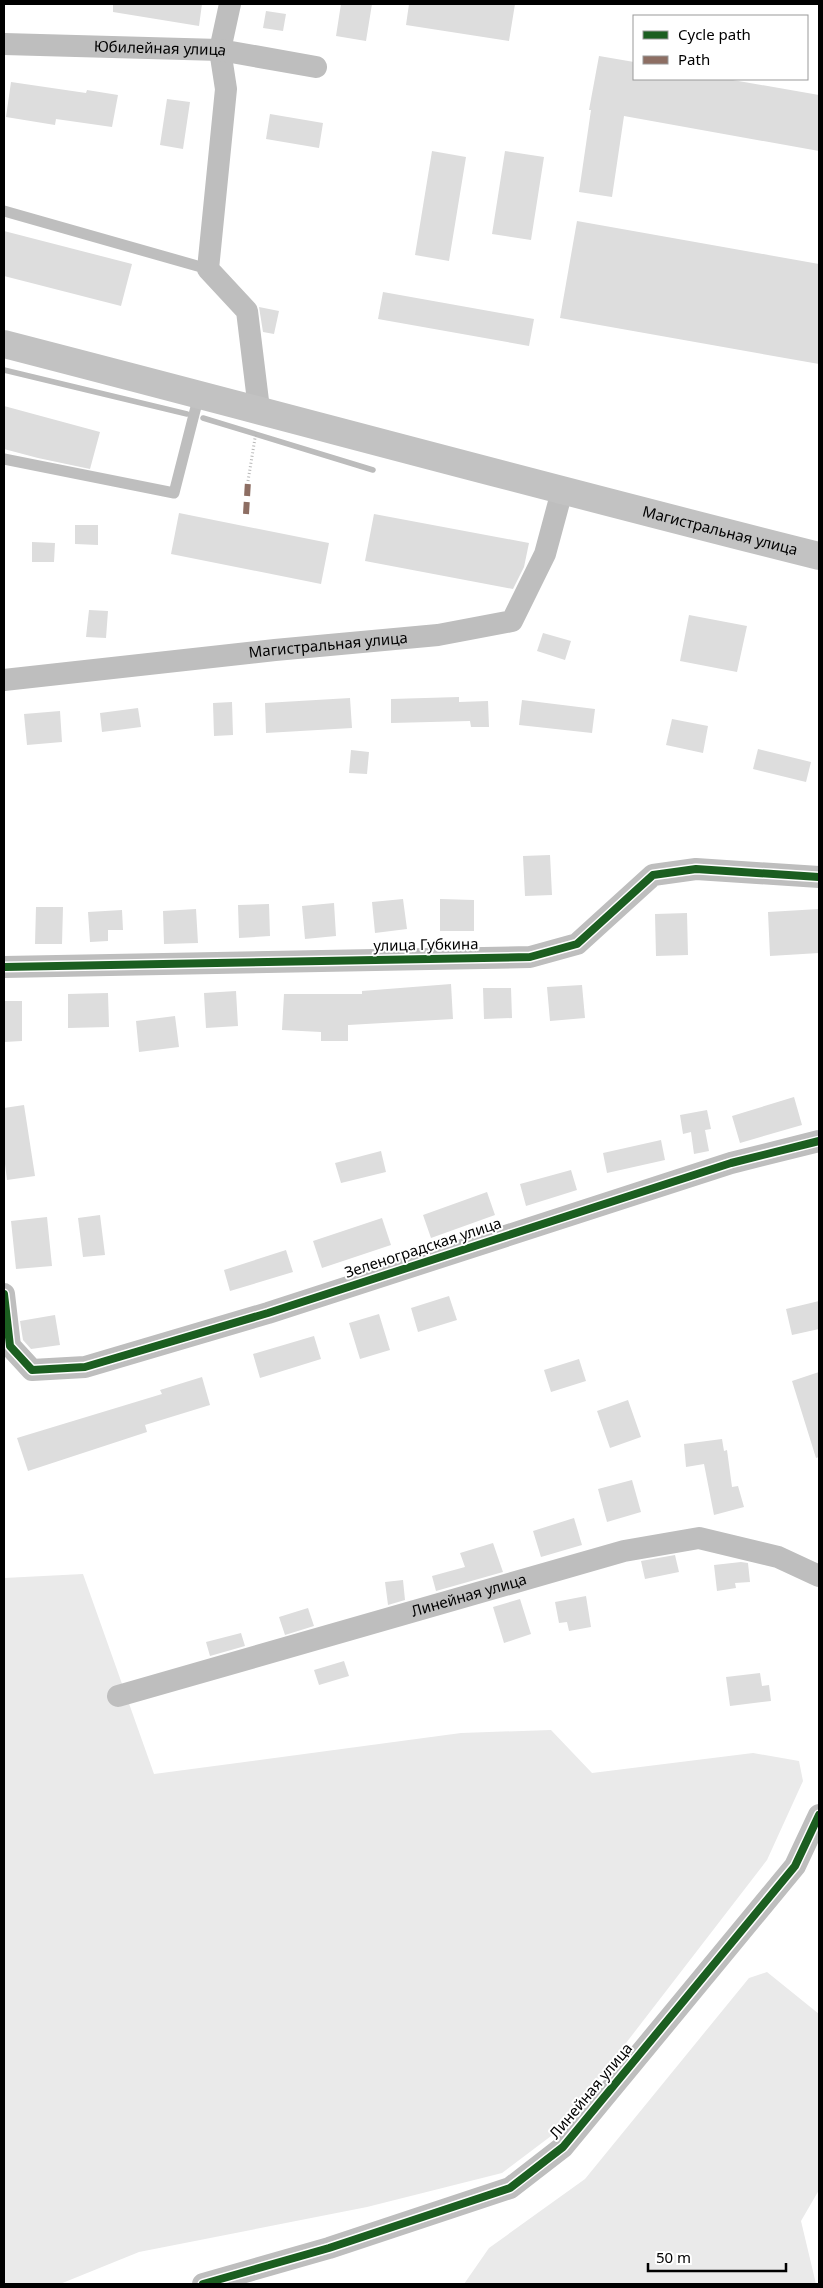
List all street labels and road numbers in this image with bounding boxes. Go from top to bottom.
street label: Юбилейная улица [94,35,228,60]
street label: Магистральная улица [641,501,800,559]
street label: Магистральная улица [248,627,408,662]
street label: улица Губкина [373,933,479,955]
street label: Зеленоградская улица [342,1212,504,1282]
street label: Линейная улица [408,1568,529,1621]
street label: Линейная улица [544,2038,636,2142]

